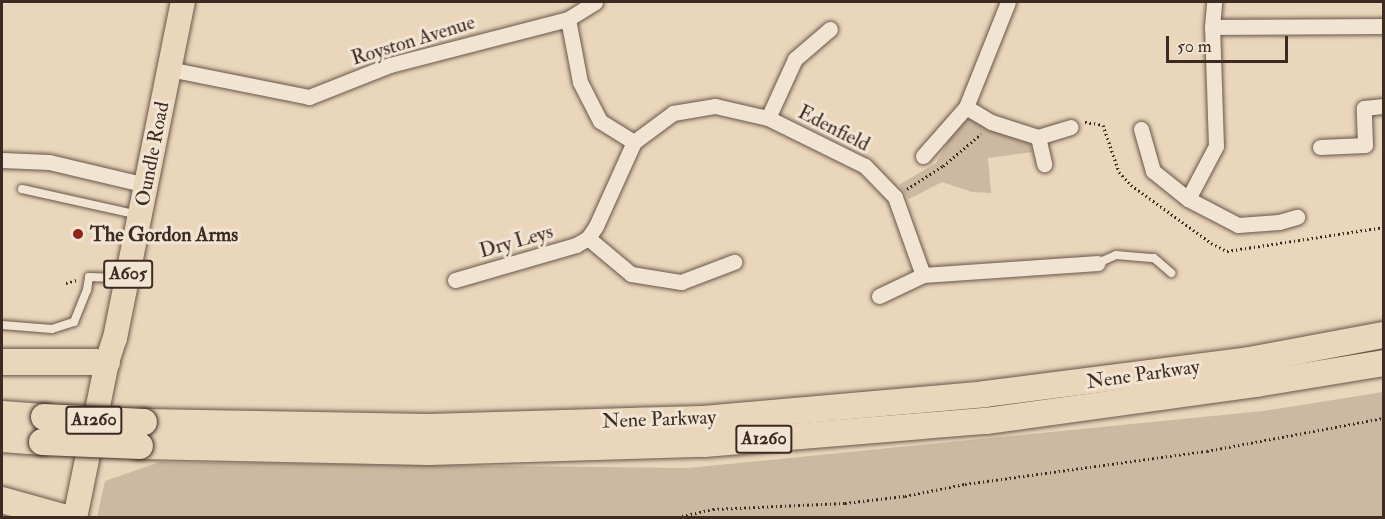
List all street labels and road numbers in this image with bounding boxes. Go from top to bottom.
street label: Royston Avenue [348,10,478,70]
street label: Oundle Road [130,100,174,208]
street label: Edenfield [794,100,874,156]
street label: Dry Leys [477,219,555,263]
road number: A605 [102,259,154,289]
street label: Nene Parkway [1085,354,1201,394]
road number: A1260 [64,405,124,435]
street label: Nene Parkway [602,405,716,433]
road number: A1260 [734,424,794,454]

